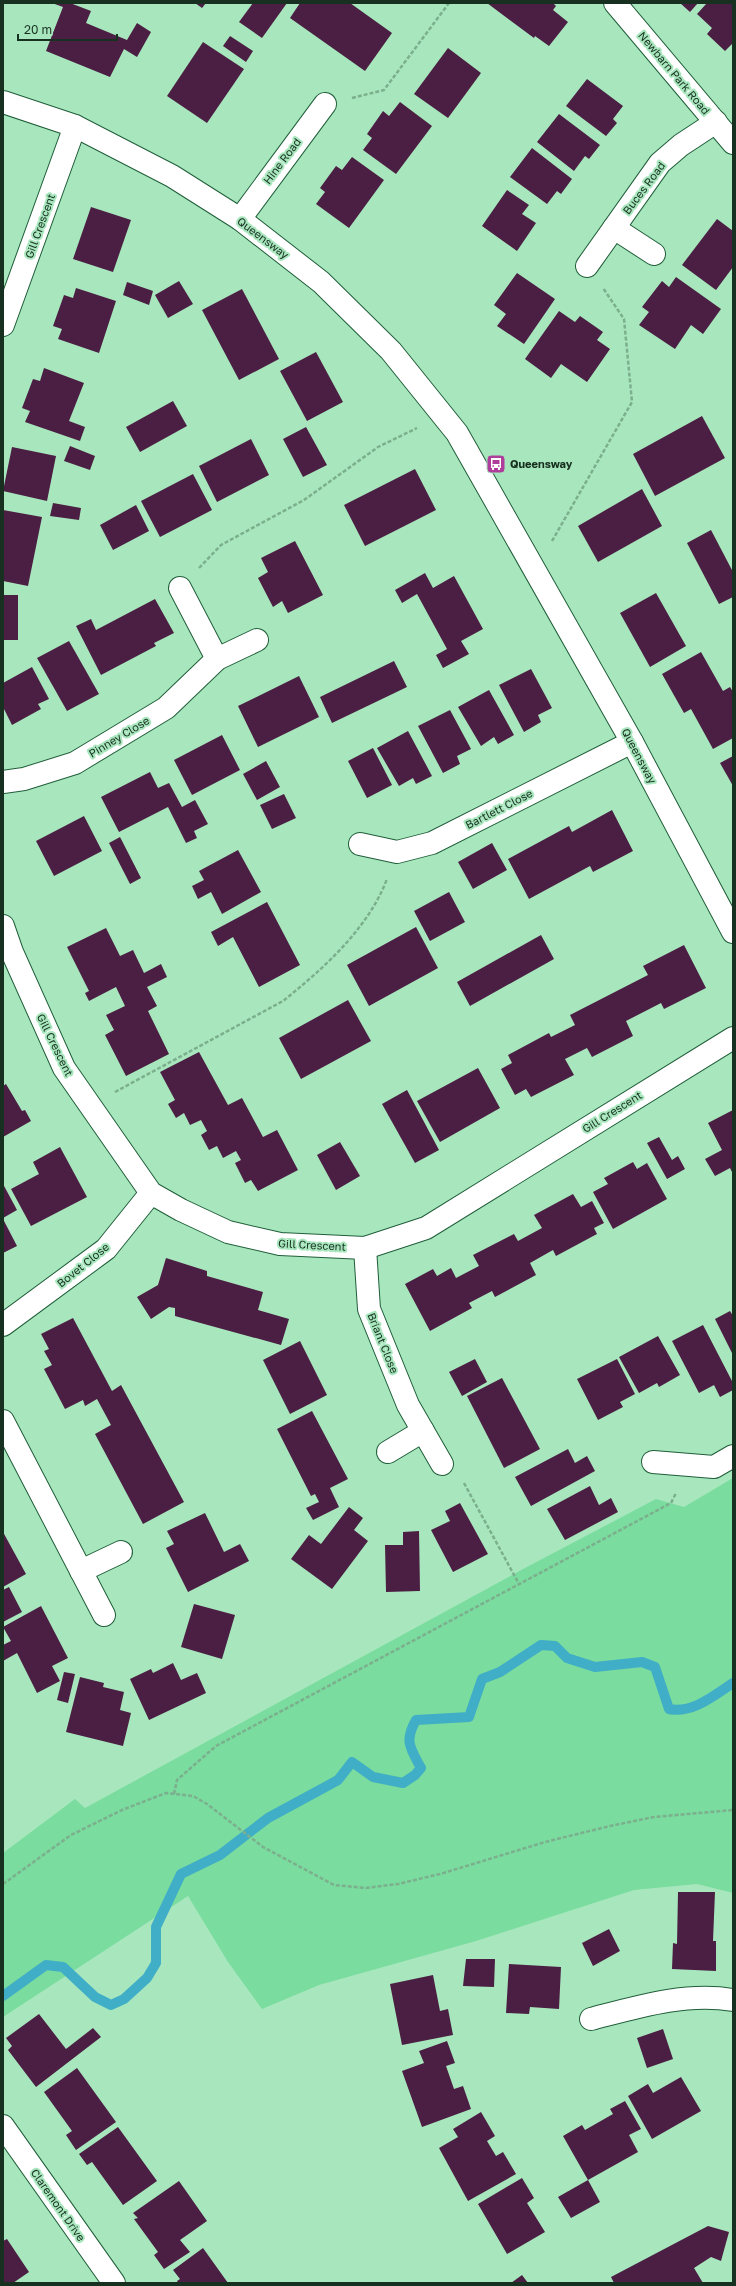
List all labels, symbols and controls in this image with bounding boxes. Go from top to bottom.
scale bar [18,16,117,42]
text: 20 m [24,22,52,37]
street label: Newbarn Park Road [636,29,713,117]
street label: Hine Road [260,135,303,186]
street label: Buces Road [620,159,667,216]
street label: Gill Crescent [22,192,57,260]
street label: Queensway [235,214,292,261]
bus stop icon: Queensway [485,453,507,475]
place label: Queensway [510,457,573,470]
street label: Pinney Close [86,713,151,760]
street label: Queensway [619,726,659,786]
street label: Bartlett Close [463,786,534,831]
street label: Gill Crescent [35,1011,76,1078]
street label: Gill Crescent [580,1088,644,1135]
street label: Gill Crescent [278,1236,346,1253]
street label: Bovet Close [54,1240,111,1289]
street label: Briant Close [365,1311,402,1375]
street label: Claremont Drive [29,2166,88,2243]

